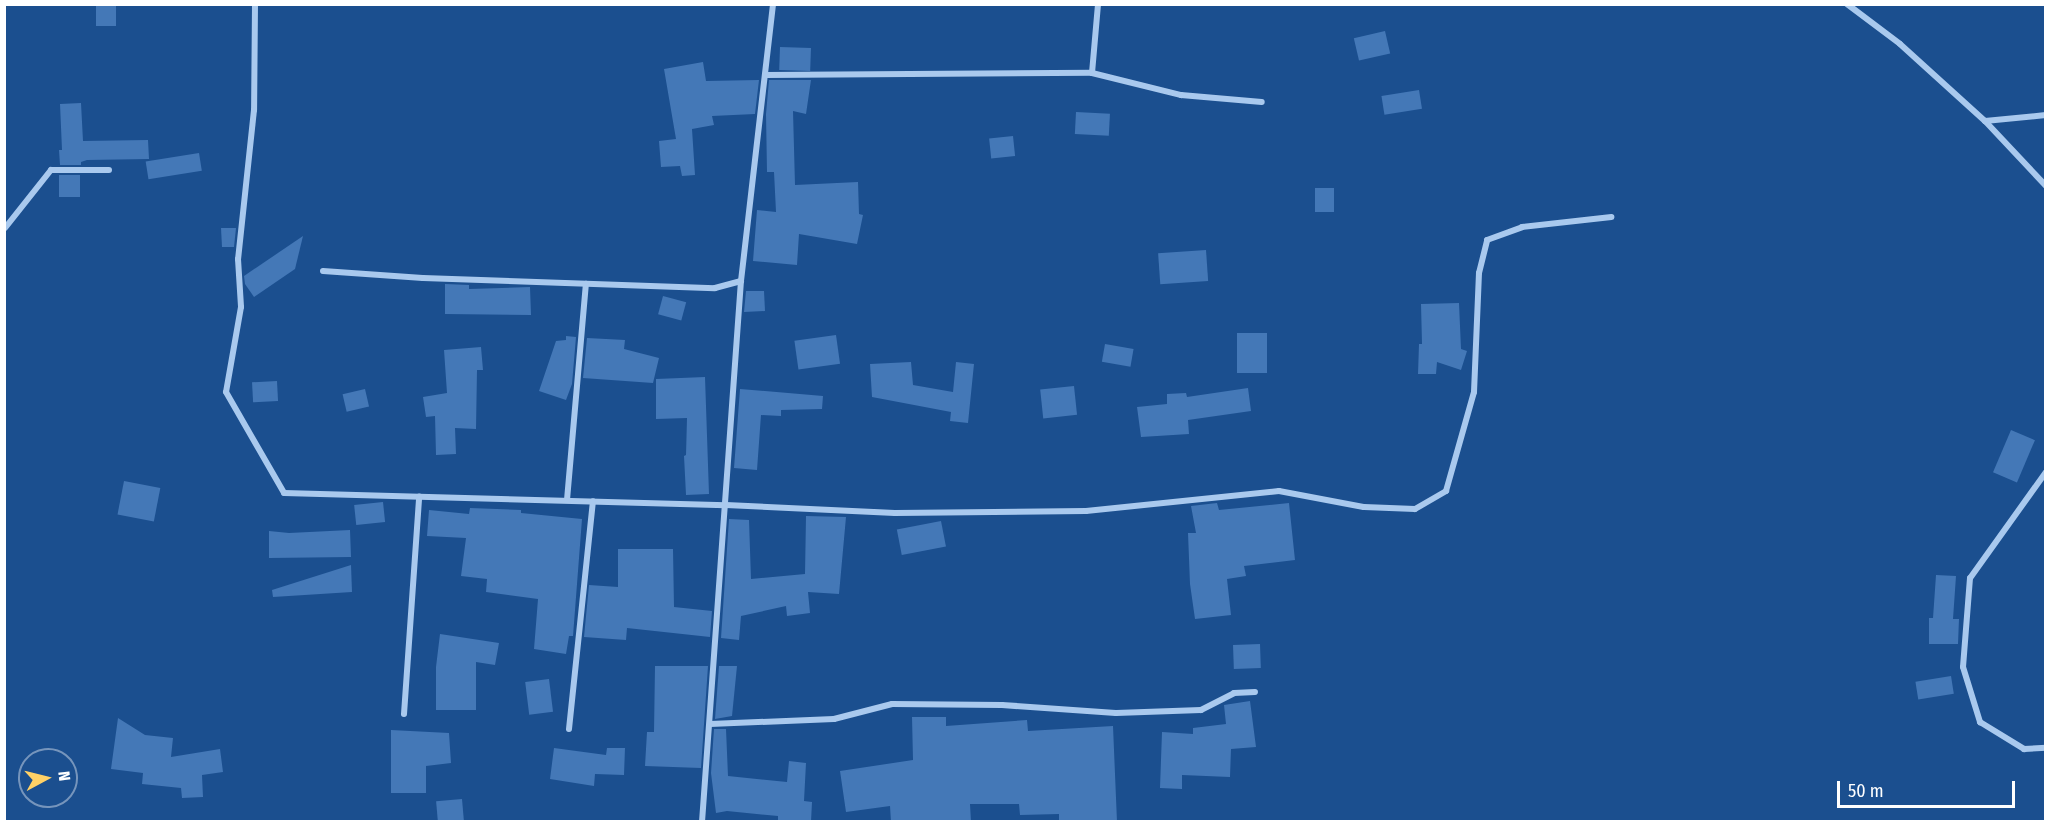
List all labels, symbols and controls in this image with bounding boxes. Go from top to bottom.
north arrow [18,748,78,808]
scale bar [1840,769,2018,807]
text: N [54,770,74,782]
text: 50 m [1848,780,1884,802]

